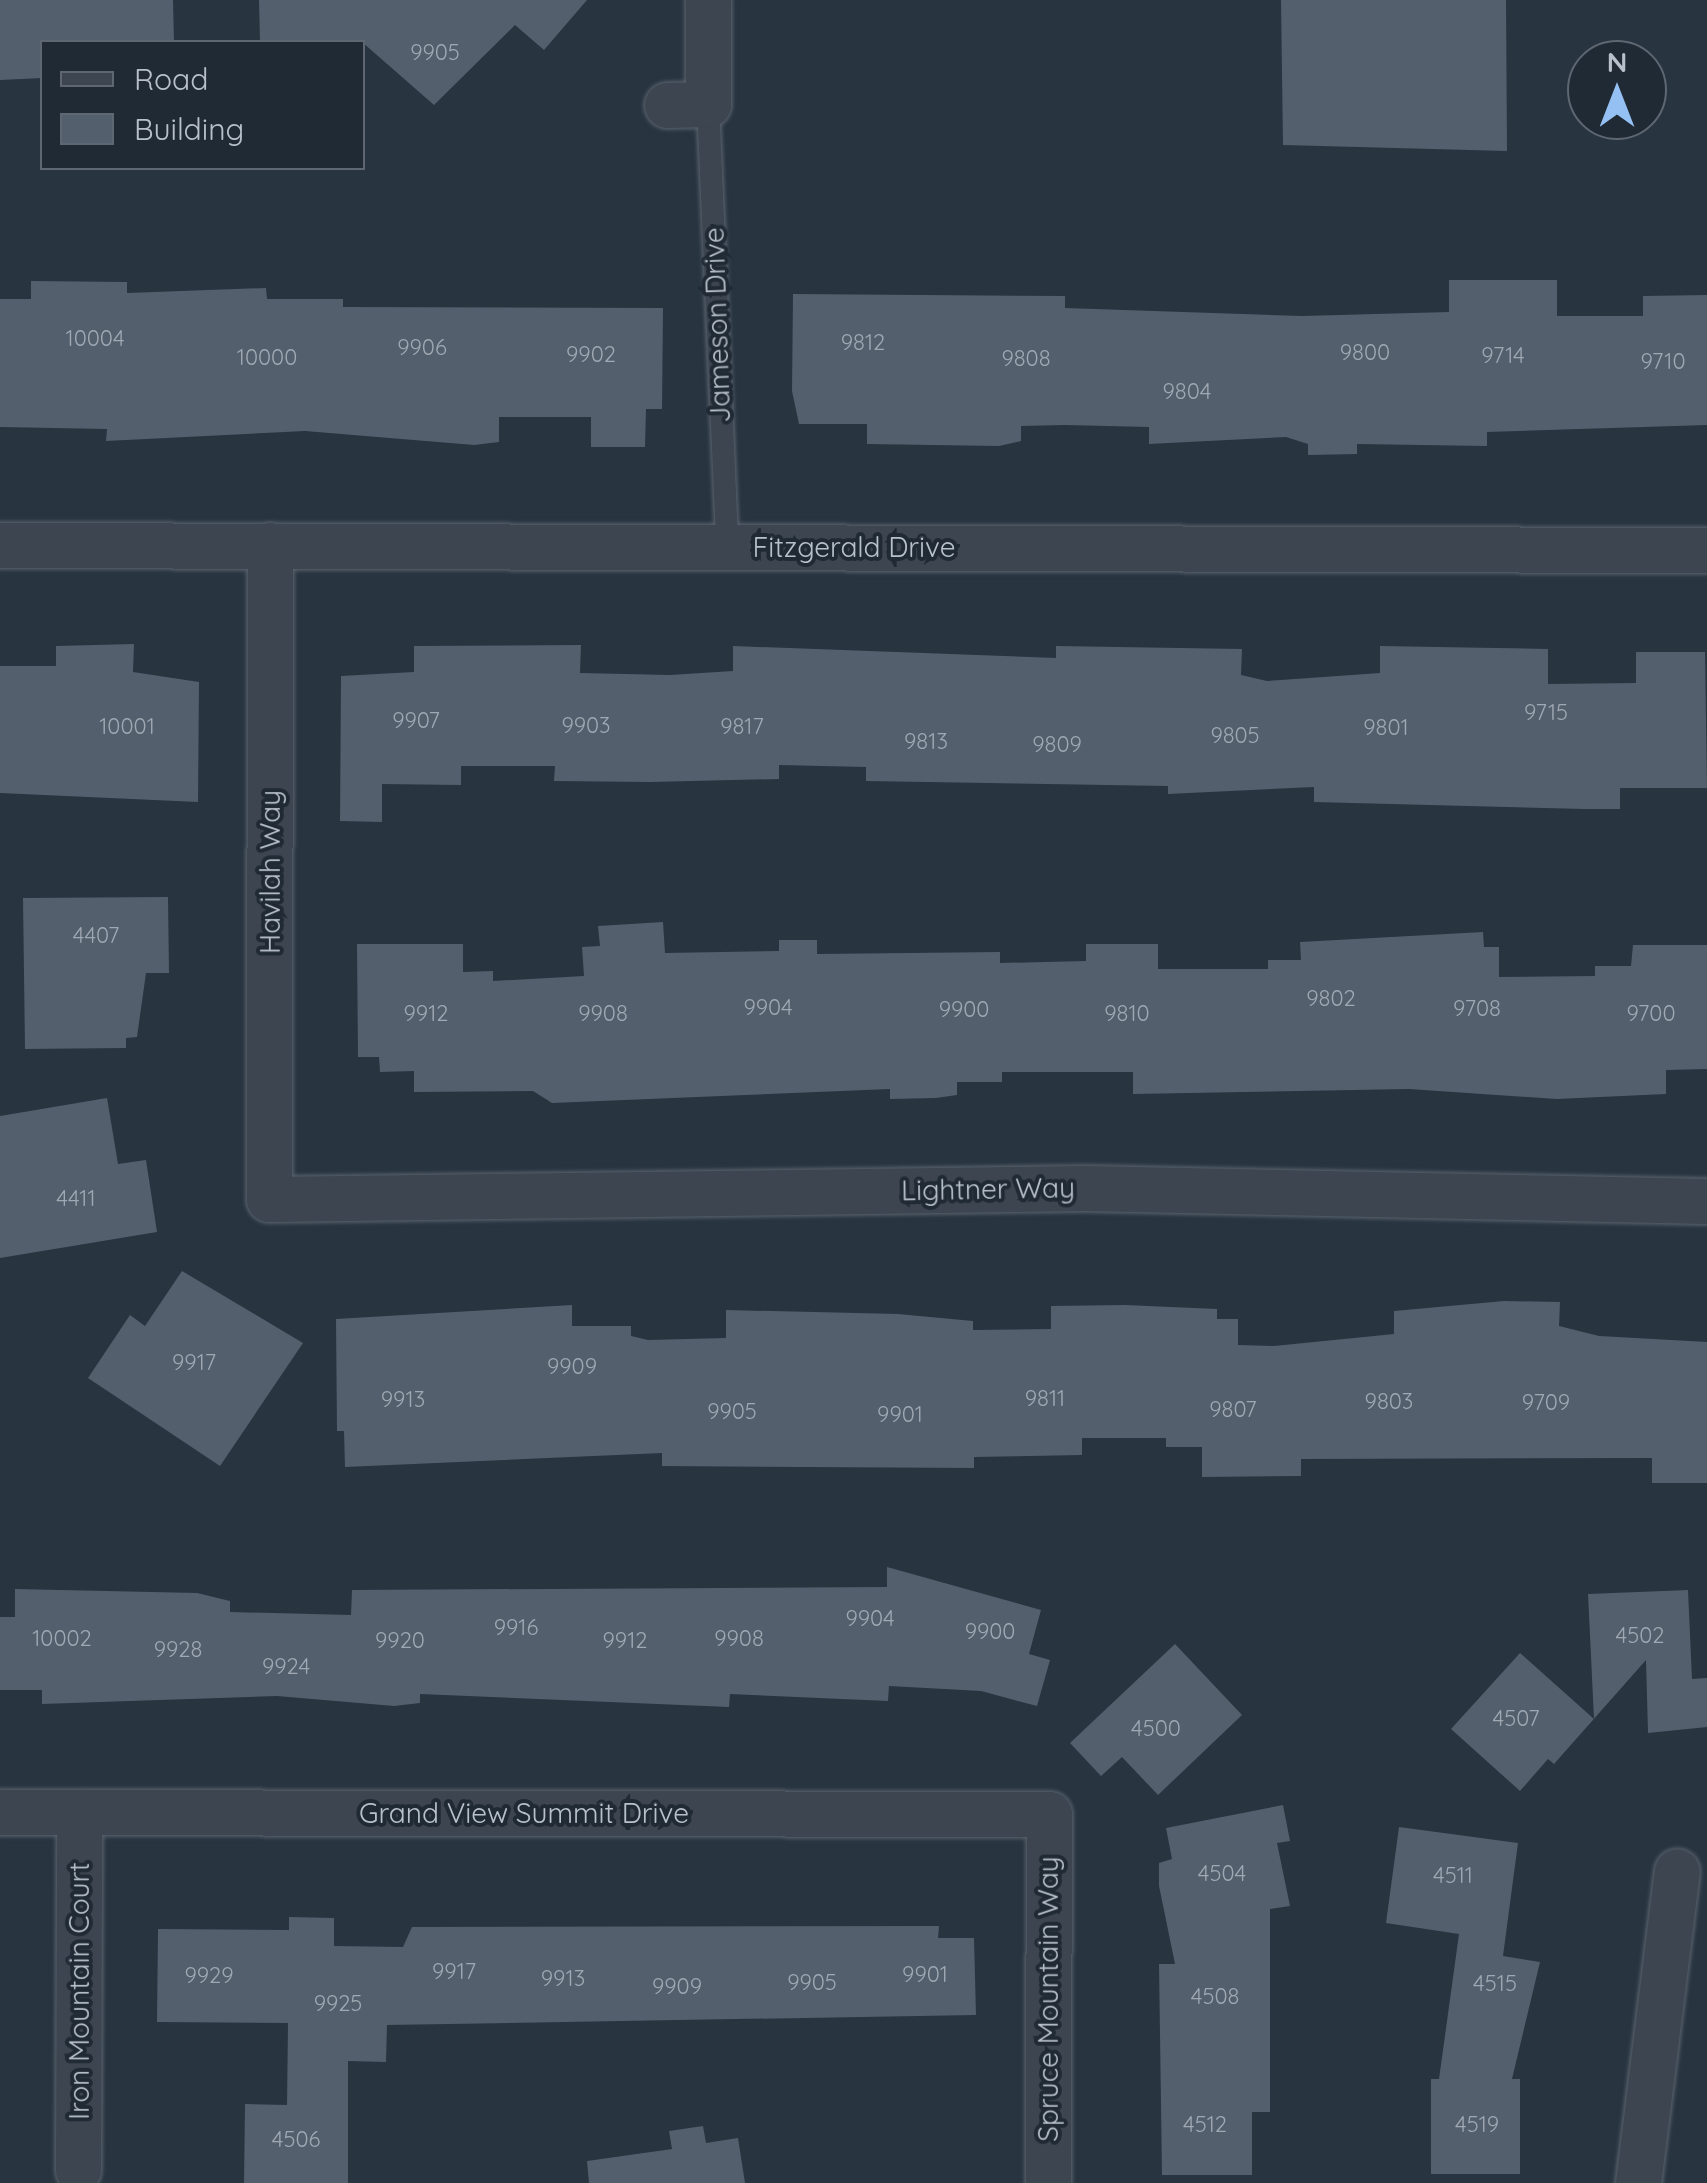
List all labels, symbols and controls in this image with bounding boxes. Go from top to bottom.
legend [40,40,365,170]
house number: 9905 [410,40,460,66]
north arrow [1567,40,1667,140]
text: N [1607,44,1627,79]
text: Road [134,60,208,98]
text: Building [134,110,244,148]
street label: Jameson Drive [697,227,737,423]
house number: 10004 [65,326,125,352]
house number: 9812 [841,330,885,356]
house number: 9906 [397,335,447,361]
house number: 9800 [1340,340,1390,366]
house number: 9902 [566,342,616,368]
house number: 9714 [1481,343,1525,369]
house number: 10000 [237,345,297,371]
house number: 9808 [1001,346,1051,372]
house number: 9710 [1640,349,1686,375]
house number: 9804 [1163,379,1211,405]
street label: Fitzgerald Drive [752,530,956,564]
house number: 9715 [1524,700,1568,726]
house number: 9907 [392,708,440,734]
house number: 9903 [561,713,611,739]
house number: 10001 [99,714,155,740]
house number: 9817 [720,714,764,740]
house number: 9801 [1363,715,1409,741]
house number: 9805 [1210,723,1260,749]
house number: 9813 [904,729,948,755]
house number: 9809 [1032,732,1082,758]
street label: Havilah Way [253,790,287,954]
house number: 4407 [73,923,119,949]
house number: 9802 [1306,986,1356,1012]
house number: 9904 [743,995,793,1021]
house number: 9708 [1453,996,1501,1022]
house number: 9900 [939,997,989,1023]
house number: 9912 [403,1001,449,1027]
house number: 9908 [578,1001,628,1027]
house number: 9810 [1104,1001,1150,1027]
house number: 9700 [1626,1001,1676,1027]
street label: Lightner Way [901,1171,1075,1207]
house number: 4411 [56,1186,96,1212]
house number: 9917 [172,1350,216,1376]
house number: 9909 [547,1354,597,1380]
house number: 9811 [1025,1386,1065,1412]
house number: 9913 [381,1387,425,1413]
house number: 9803 [1365,1389,1413,1415]
house number: 9709 [1522,1390,1570,1416]
house number: 9807 [1209,1397,1257,1423]
house number: 9905 [707,1399,757,1425]
house number: 9901 [877,1402,923,1428]
house number: 9904 [845,1606,895,1632]
house number: 9916 [494,1615,538,1641]
house number: 9900 [965,1619,1015,1645]
house number: 4502 [1615,1623,1665,1649]
house number: 10002 [32,1626,92,1652]
house number: 9908 [714,1626,764,1652]
house number: 9920 [375,1628,425,1654]
house number: 9912 [602,1628,648,1654]
house number: 9928 [154,1637,202,1663]
house number: 9924 [262,1654,310,1680]
house number: 4507 [1493,1706,1539,1732]
house number: 4500 [1131,1716,1181,1742]
street label: Grand View Summit Drive [359,1796,689,1830]
street label: Spruce Mountain Way [1031,1856,1065,2142]
house number: 4504 [1198,1861,1246,1887]
street label: Iron Mountain Court [62,1862,96,2120]
house number: 4511 [1433,1863,1473,1889]
house number: 9917 [432,1959,476,1985]
house number: 9901 [902,1962,948,1988]
house number: 9929 [184,1963,234,1989]
house number: 9913 [541,1966,585,1992]
house number: 9905 [787,1970,837,1996]
house number: 4515 [1473,1971,1517,1997]
house number: 9909 [652,1974,702,2000]
house number: 4508 [1191,1984,1239,2010]
house number: 9925 [314,1991,362,2017]
house number: 4512 [1183,2112,1227,2138]
house number: 4519 [1455,2112,1499,2138]
house number: 4506 [272,2127,320,2153]

